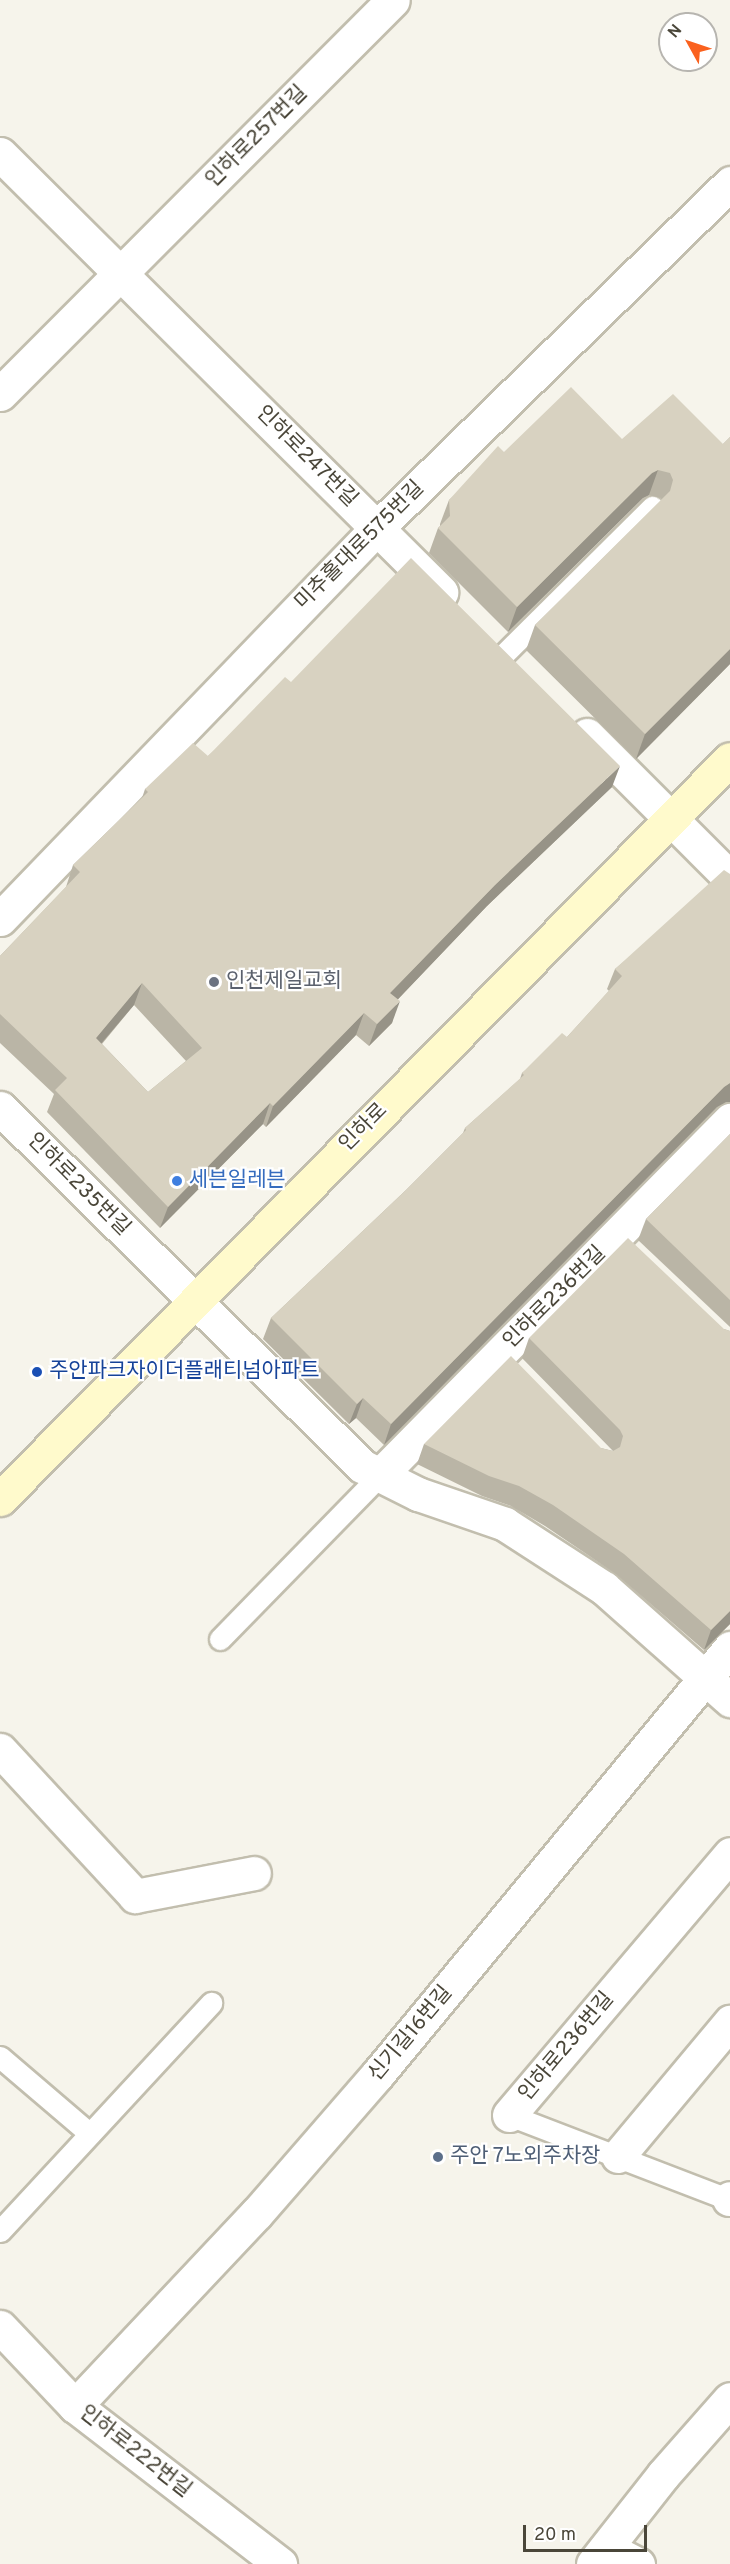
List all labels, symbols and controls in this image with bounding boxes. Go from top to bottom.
north arrow [658,12,718,72]
text: N [664,21,687,43]
street label: 인하로257번길 [201,81,313,193]
street label: 인하로247번길 [250,401,362,513]
street label: 미추홀대로575번길 [290,476,430,616]
place label: 인천제일교회 [226,969,342,995]
marker: 인천제일교회 [207,975,221,989]
street label: 인하로 [335,1099,393,1157]
street label: 인하로235번길 [21,1128,135,1242]
place label: 세븐일레븐 [189,1168,286,1194]
marker: 세븐일레븐 [170,1174,184,1188]
street label: 인하로236번길 [498,1241,612,1355]
place label: 주안파크자이더플래티넘아파트 [49,1359,319,1385]
marker: 주안파크자이더플래티넘아파트 [30,1365,44,1379]
street label: 신기길16번길 [364,1981,458,2087]
street label: 인하로236번길 [514,1987,620,2107]
place label: 주안 7노외주차장 [450,2144,601,2170]
marker: 주안 7노외주차장 [431,2150,445,2164]
street label: 인하로222번길 [74,2400,196,2504]
scale bar [526,2513,650,2551]
text: 20 m [534,2524,576,2547]

